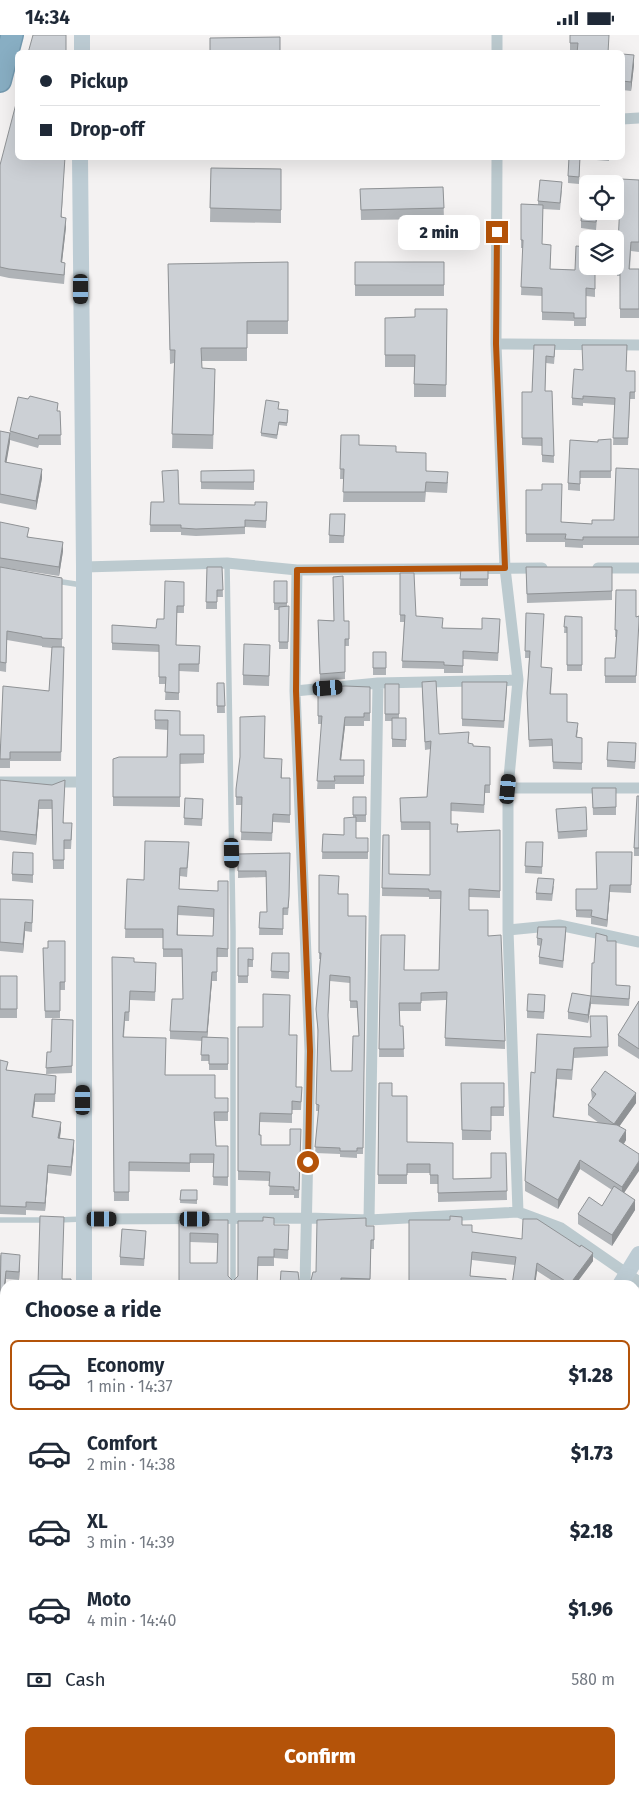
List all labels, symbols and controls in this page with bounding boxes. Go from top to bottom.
text: 14:34 [25,6,70,29]
text: Pickup [70,70,128,93]
text: Drop-off [70,118,144,141]
map controls [579,175,624,275]
button: locate [579,175,624,220]
callout: 2 min [397,215,480,249]
route end [486,221,508,243]
text: 2 min [419,223,459,242]
button: layers [579,230,624,275]
car [73,274,88,304]
car [312,679,343,697]
car [499,773,516,805]
car [224,838,239,868]
car [75,1085,90,1115]
route start [297,1151,319,1173]
car [87,1212,117,1227]
car [180,1212,210,1227]
text: Choose a ride [25,1296,161,1323]
icon: car [27,1353,72,1398]
text: Economy [87,1354,164,1377]
text: $1.28 [568,1364,613,1387]
text: 1 min · 14:37 [87,1377,173,1396]
icon: car [27,1431,72,1476]
text: Comfort [87,1432,157,1455]
text: $1.73 [571,1442,613,1465]
text: 2 min · 14:38 [87,1455,175,1474]
icon: car [27,1509,72,1554]
text: XL [87,1510,108,1533]
text: $2.18 [570,1520,613,1543]
text: 3 min · 14:39 [87,1533,175,1552]
icon: car [27,1587,72,1632]
text: Moto [87,1588,131,1611]
text: $1.96 [568,1598,613,1621]
text: 4 min · 14:40 [87,1611,176,1630]
icon: cash [25,1666,53,1694]
text: Cash [65,1668,106,1691]
text: 580 m [571,1670,615,1689]
button: Confirm [25,1727,615,1785]

